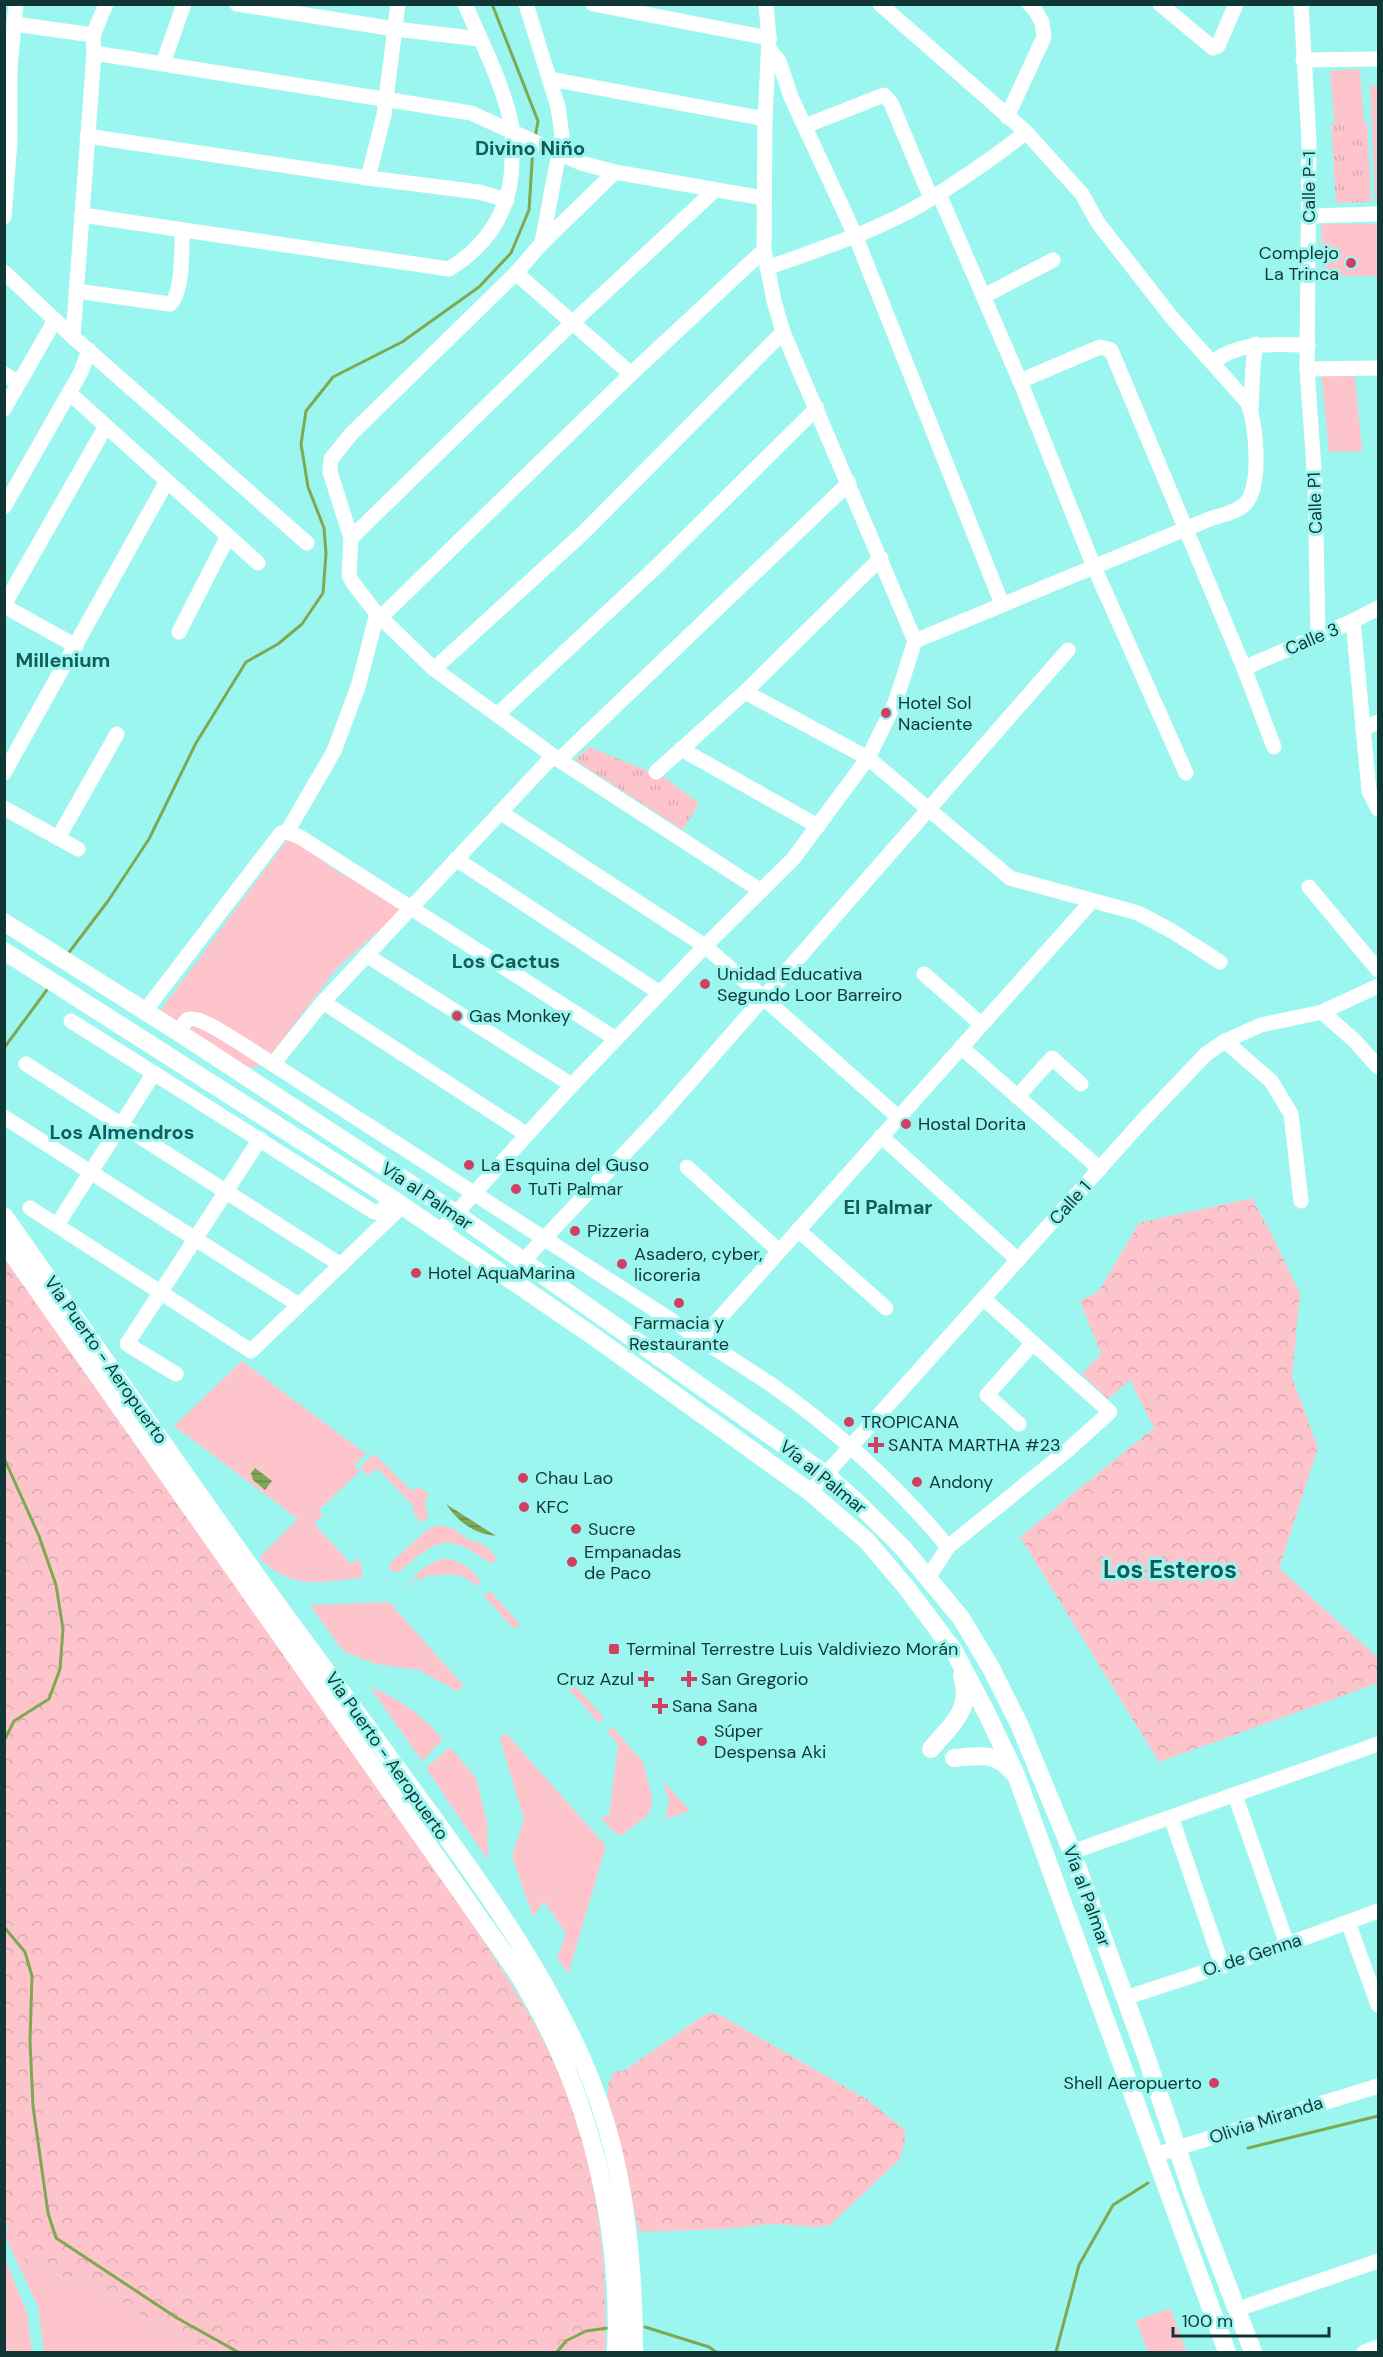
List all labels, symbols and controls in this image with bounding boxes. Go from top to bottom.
district label: Divino Niño [475,135,585,161]
street label: Calle P-1 [1297,151,1321,223]
place label: Complejo La Trinca [1259,241,1339,286]
marker: Complejo La Trinca [1344,256,1358,270]
street label: Calle P1 [1302,472,1328,534]
street label: Calle 3 [1281,617,1343,661]
district label: Millenium [16,647,110,673]
place label: Hotel Sol Naciente [898,691,972,736]
marker: Hotel Sol Naciente [879,706,893,720]
district label: Los Cactus [452,948,560,974]
place label: Unidad Educativa Segundo Loor Barreiro [717,962,902,1007]
marker: Unidad Educativa Segundo Loor Barreiro [698,977,712,991]
place label: Gas Monkey [469,1004,571,1028]
marker: Gas Monkey [450,1009,464,1023]
place label: Hostal Dorita [918,1112,1026,1136]
marker: Hostal Dorita [899,1117,913,1131]
district label: Los Almendros [50,1119,194,1145]
place label: La Esquina del Guso [481,1153,649,1177]
street label: Vía al Palmar [377,1157,478,1236]
marker: La Esquina del Guso [462,1158,476,1172]
street label: Calle 1 [1044,1176,1096,1230]
place label: TuTi Palmar [528,1177,623,1201]
marker: TuTi Palmar [509,1182,523,1196]
district label: El Palmar [843,1194,933,1220]
place label: Pizzeria [587,1219,649,1243]
marker: Pizzeria [568,1224,582,1238]
place label: Asadero, cyber, licoreria [634,1242,763,1287]
marker: Asadero, cyber, licoreria [615,1257,629,1271]
place label: Hotel AquaMarina [428,1261,575,1285]
marker: Hotel AquaMarina [409,1266,423,1280]
street label: Via Puerto - Aeropuerto [39,1271,173,1449]
marker: Farmacia y Restaurante [672,1296,686,1310]
place label: Farmacia y Restaurante [629,1311,729,1356]
place label: TROPICANA [861,1410,959,1434]
marker: TROPICANA [842,1415,856,1429]
place label: SANTA MARTHA #23 [888,1433,1061,1457]
street label: Vía al Palmar [774,1434,872,1520]
marker: SANTA MARTHA #23 [869,1438,883,1452]
place label: Chau Lao [535,1466,613,1490]
place label: Andony [929,1470,993,1494]
marker: Chau Lao [516,1471,530,1485]
marker: Andony [910,1475,924,1489]
place label: KFC [536,1495,569,1519]
marker: KFC [517,1500,531,1514]
place label: Sucre [588,1517,636,1541]
marker: Sucre [569,1522,583,1536]
place label: Empanadas de Paco [584,1540,682,1585]
district label: Los Esteros [1103,1554,1237,1585]
marker: Empanadas de Paco [565,1555,579,1569]
place label: Terminal Terrestre Luis Valdiviezo Morán [626,1637,958,1661]
marker: Terminal Terrestre Luis Valdiviezo Morán [607,1642,621,1656]
street label: Via Puerto - Aeropuerto [320,1667,454,1845]
place label: Cruz Azul [557,1667,634,1691]
place label: San Gregorio [701,1667,809,1691]
marker: Cruz Azul [639,1672,653,1686]
marker: San Gregorio [682,1672,696,1686]
place label: Sana Sana [672,1694,758,1718]
marker: Sana Sana [653,1699,667,1713]
place label: Súper Despensa Aki [714,1719,826,1764]
marker: Súper Despensa Aki [695,1734,709,1748]
street label: Vía al Palmar [1058,1842,1116,1950]
street label: O. de Genna [1200,1928,1304,1982]
place label: Shell Aeropuerto [1064,2071,1202,2095]
marker: Shell Aeropuerto [1207,2076,1221,2090]
street label: Olivia Miranda [1206,2090,1326,2150]
scale bar [1173,2300,1329,2338]
text: 100 m [1182,2309,1233,2333]

